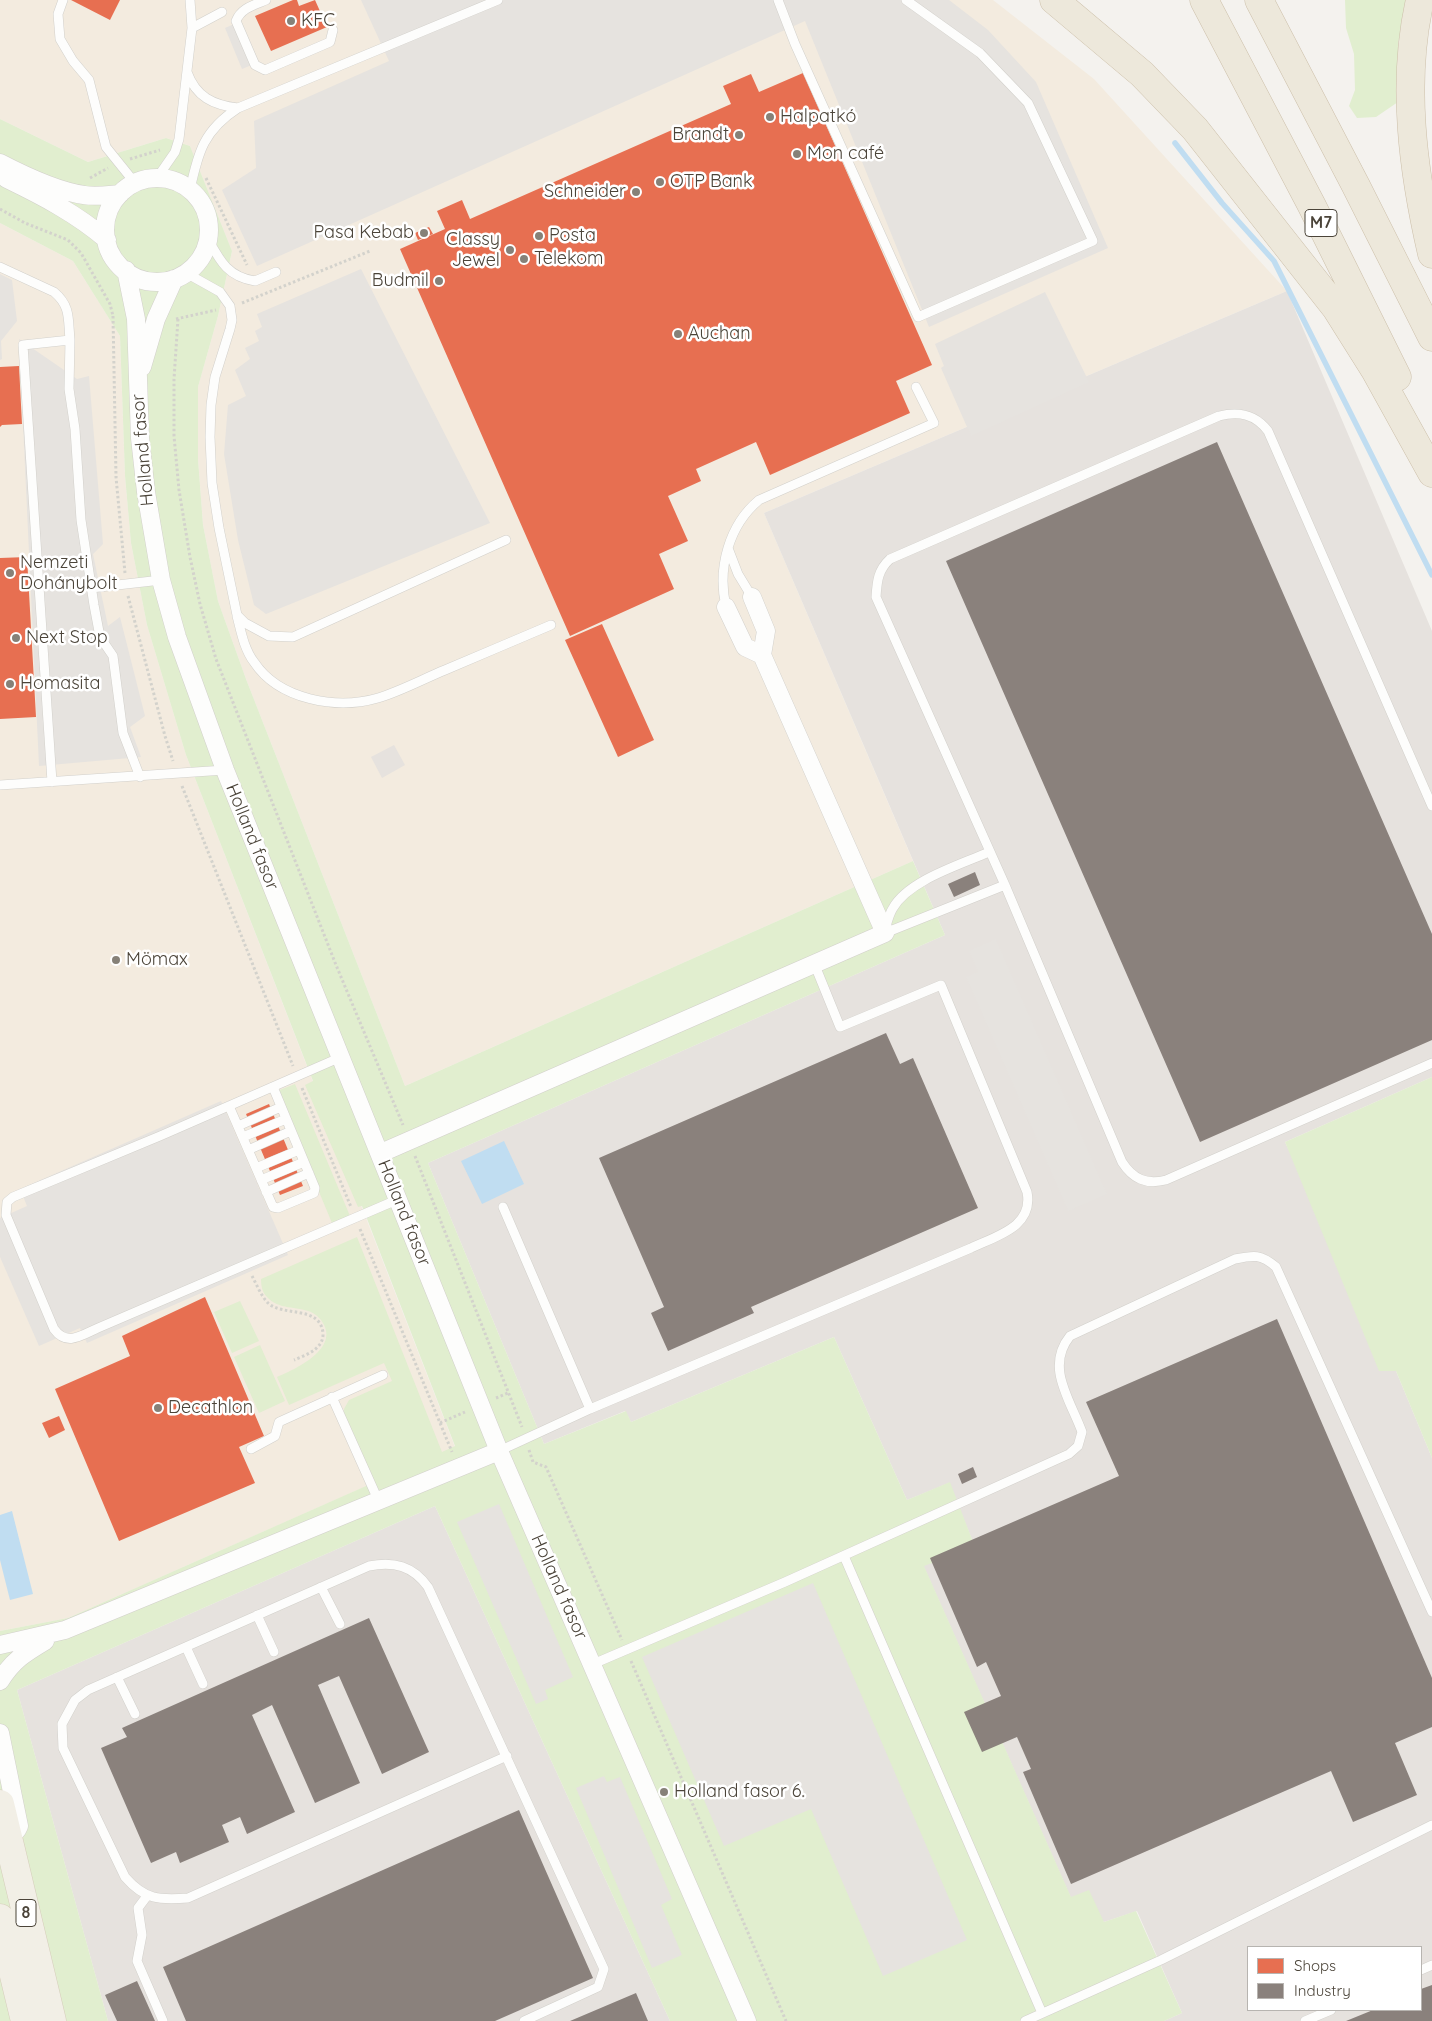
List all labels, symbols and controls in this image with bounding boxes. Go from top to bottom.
place label: KFC [301,10,335,32]
marker: KFC [285,15,297,27]
place label: Halpatkó [780,106,856,128]
marker: Halpatkó [764,111,776,123]
place label: Brandt [672,124,729,146]
marker: Brandt [733,129,745,141]
place label: Mon café [807,143,884,165]
marker: Mon café [791,148,803,160]
place label: OTP Bank [670,171,753,193]
marker: OTP Bank [654,176,666,188]
place label: Schneider [544,181,626,203]
marker: Schneider [630,186,642,198]
road number: M7 [1305,210,1337,237]
place label: Pasa Kebab [313,222,414,244]
place label: Posta [549,225,596,247]
marker: Pasa Kebab [418,227,430,239]
place label: Classy Jewel [446,229,500,272]
marker: Posta [533,230,545,242]
marker: Classy Jewel [504,244,516,256]
place label: Telekom [534,248,604,270]
marker: Telekom [518,253,530,265]
place label: Budmil [372,270,429,292]
marker: Budmil [433,275,445,287]
place label: Auchan [688,323,751,345]
marker: Auchan [672,328,684,340]
street label: Holland fasor [127,393,159,507]
place label: Nemzeti Dohánybolt [20,552,118,594]
marker: Nemzeti Dohánybolt [4,567,16,579]
place label: Next Stop [26,627,108,649]
marker: Next Stop [10,632,22,644]
place label: Homasita [20,673,100,695]
marker: Homasita [4,678,16,690]
street label: Holland fasor [221,781,283,893]
place label: Mömax [126,949,188,971]
marker: Mömax [110,954,122,966]
street label: Holland fasor [373,1157,435,1269]
place label: Decathlon [168,1397,253,1419]
marker: Decathlon [152,1402,164,1414]
street label: Holland fasor [526,1531,592,1643]
place label: Holland fasor 6. [674,1781,805,1803]
marker: Holland fasor 6. [658,1786,670,1798]
road number: 8 [16,1900,36,1926]
legend [1247,1946,1422,2011]
text: Shops [1294,1956,1336,1975]
text: Industry [1294,1981,1351,2000]

